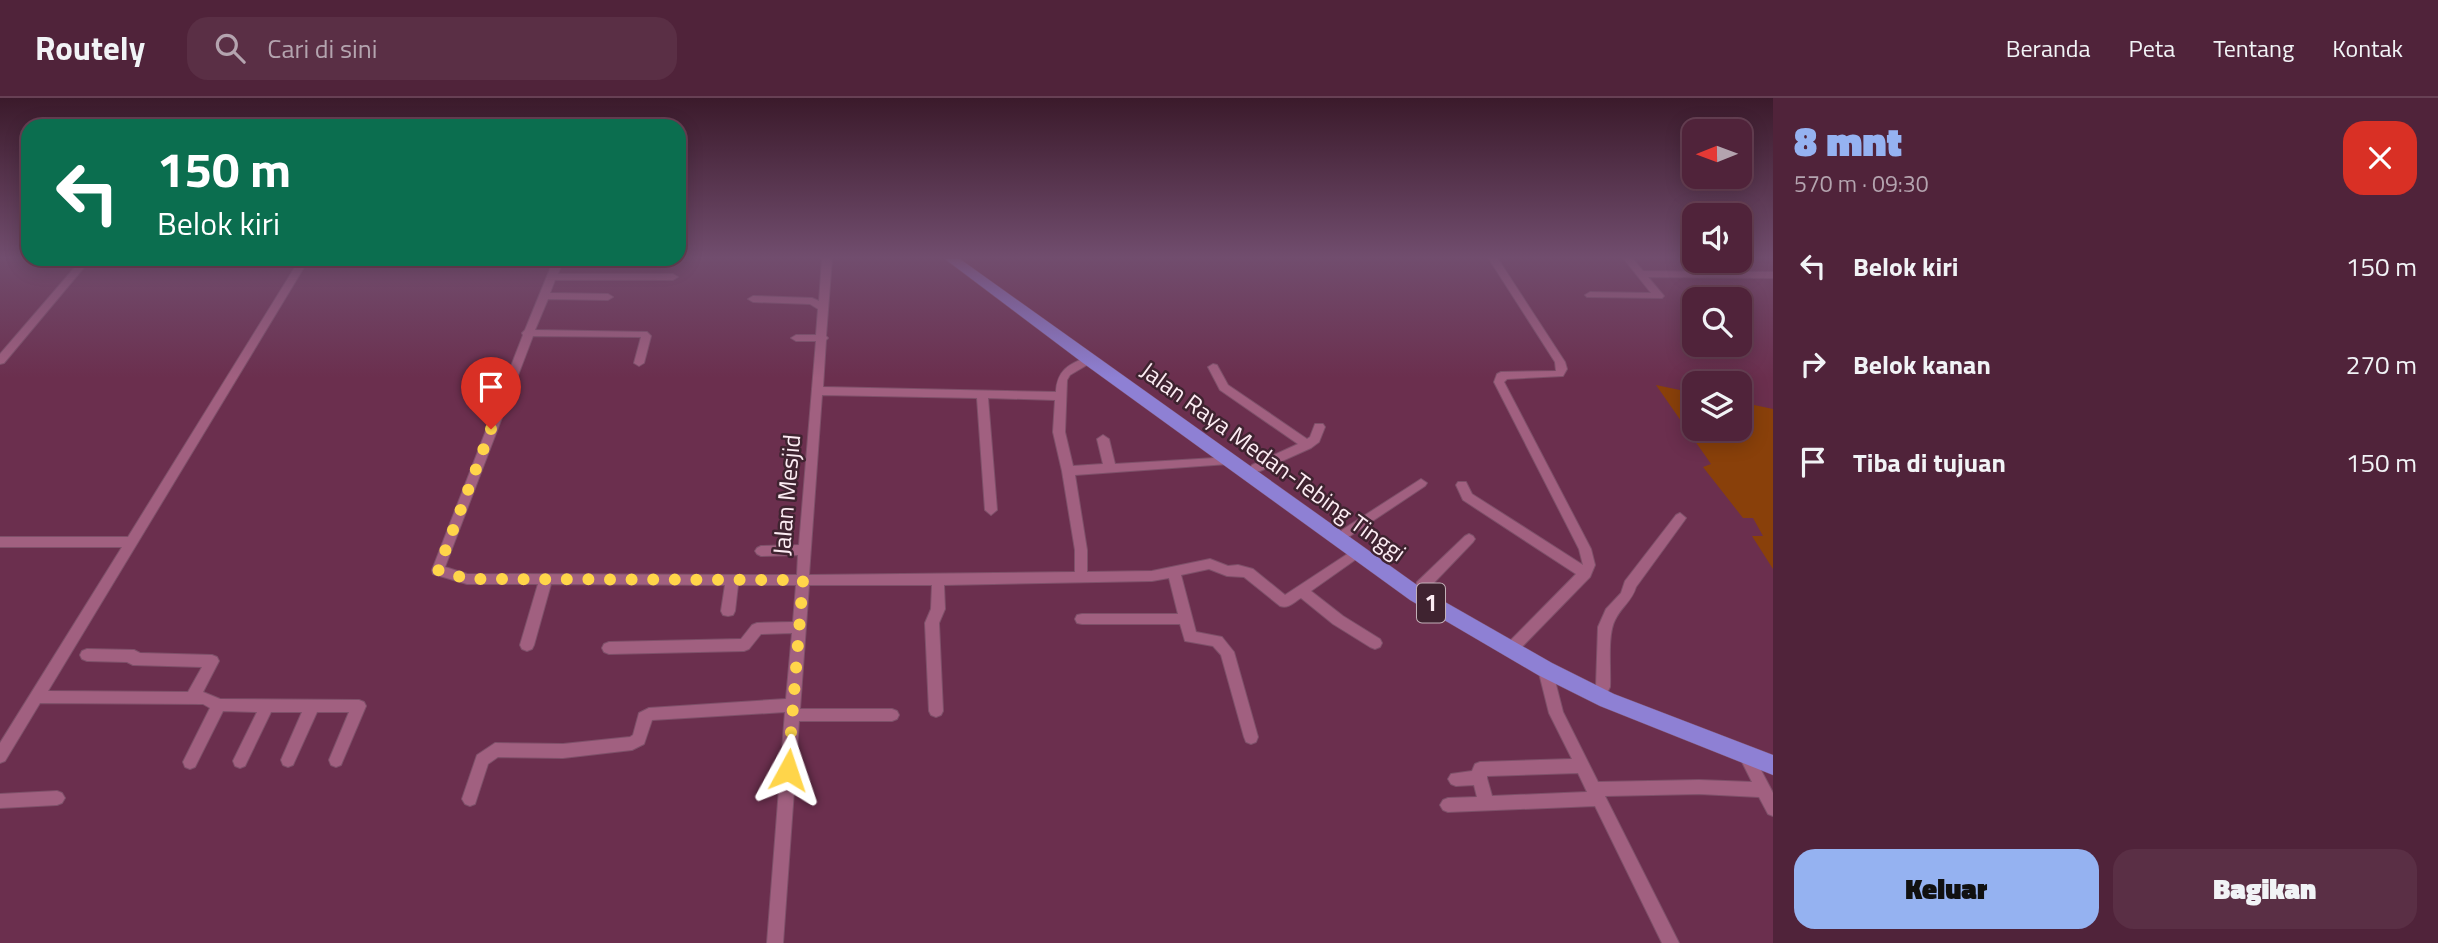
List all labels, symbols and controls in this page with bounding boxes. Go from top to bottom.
search box [187,17,677,80]
text: Routely [35,23,145,73]
icon: search [211,29,249,67]
text: Cari di sini [267,29,377,68]
text: Beranda [2006,30,2091,66]
text: Peta [2129,30,2175,66]
text: Tentang [2213,30,2294,66]
text: Kontak [2332,30,2403,66]
text: 8 mnt [1794,108,1902,172]
north arrow [1682,119,1752,189]
map controls [1682,119,1752,441]
button: close [2343,121,2417,195]
text: 150 m [157,131,291,206]
icon: left [42,147,133,238]
text: 570 m · 09:30 [1794,166,1929,201]
text: Belok kiri [157,199,280,247]
button: sound [1682,203,1752,273]
icon: left [1794,247,1832,285]
text: Belok kiri [1853,247,1959,286]
text: 150 m [2346,247,2417,286]
button: search [1682,287,1752,357]
icon: right [1794,345,1832,383]
text: Belok kanan [1853,345,1991,384]
text: 270 m [2346,345,2417,384]
street label: Jalan Raya Medan-Tebing Tinggi [1133,352,1414,570]
pin [461,357,521,429]
icon: arrive [472,368,510,406]
button: layers [1682,371,1752,441]
street label: Jalan Mesjid [763,433,809,557]
icon: arrive [1794,443,1832,481]
text: Tiba di tujuan [1853,443,2006,482]
text: 150 m [2346,443,2417,482]
road number: 1 [1417,583,1445,622]
position arrow [751,733,825,807]
button: Keluar [1794,849,2099,929]
button: Bagikan [2113,849,2417,929]

